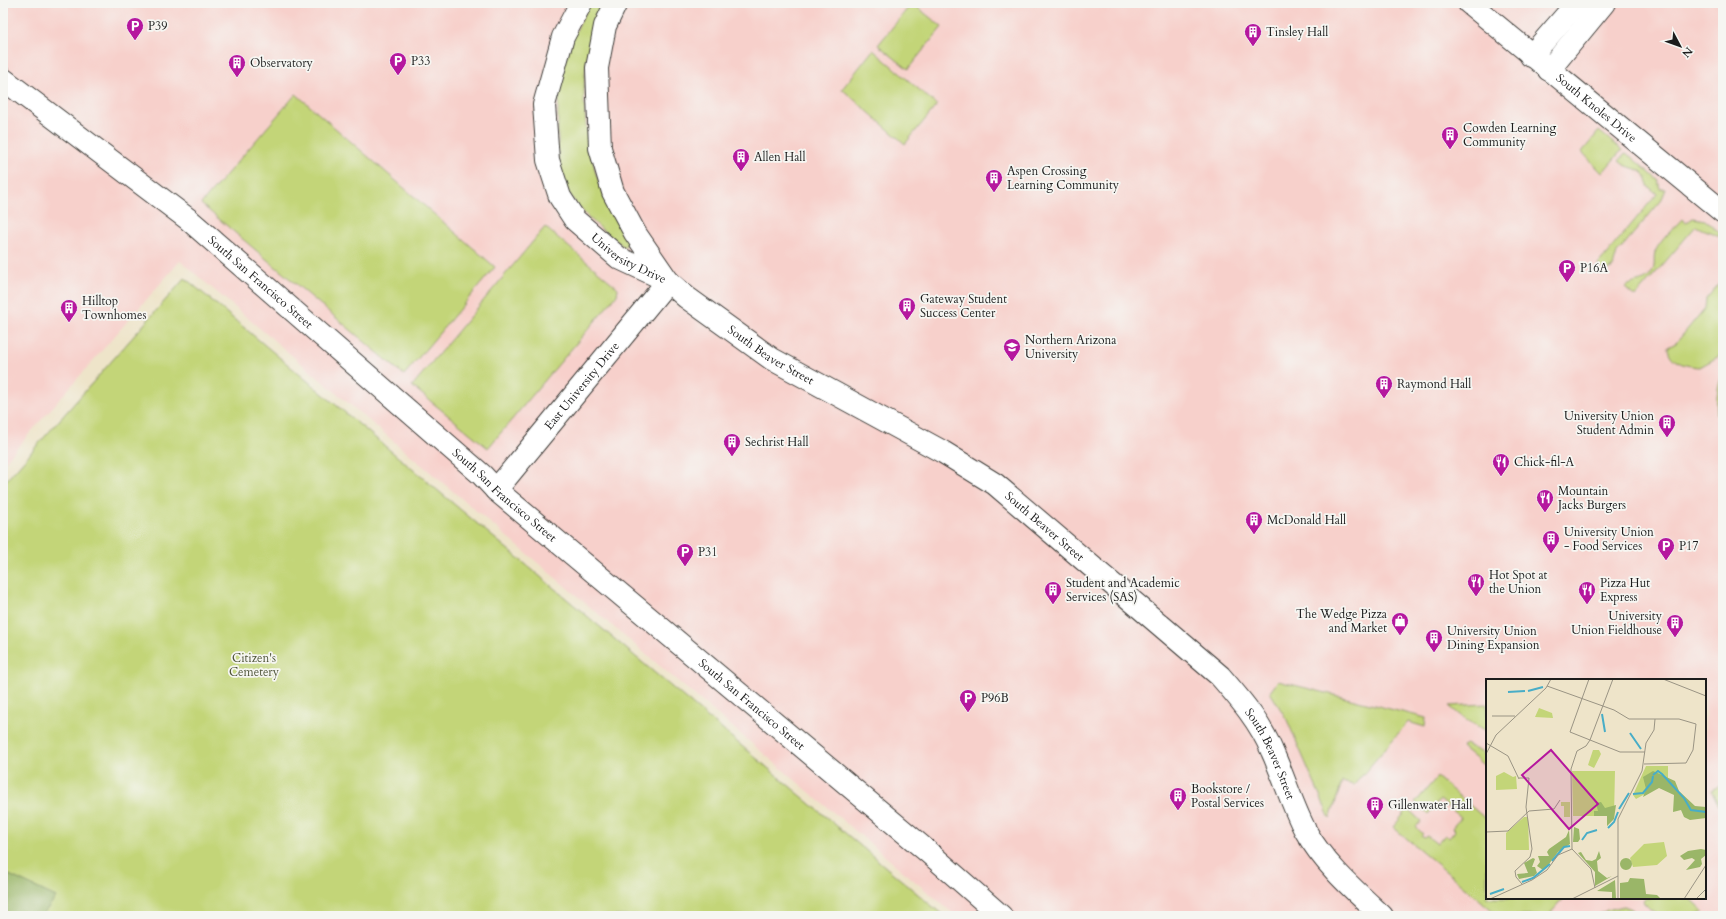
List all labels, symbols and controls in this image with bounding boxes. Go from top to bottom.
parking icon: P39 [125,16,145,41]
place label: P39 [148,18,167,34]
building icon: Tinsley Hall [1243,22,1263,47]
place label: Tinsley Hall [1266,24,1328,40]
north arrow [1660,26,1700,66]
text: N [1678,44,1696,61]
parking icon: P33 [388,51,408,76]
building icon: Observatory [227,53,247,78]
place label: P33 [411,53,430,69]
place label: Observatory [250,55,314,71]
street label: South Knoles Drive [1553,70,1640,146]
place label: Cowden Learning Community [1463,120,1556,150]
building icon: Cowden Learning Community [1440,125,1460,150]
building icon: Allen Hall [731,147,751,172]
place label: Allen Hall [754,149,805,165]
place label: Aspen Crossing Learning Community [1007,163,1120,193]
building icon: Aspen Crossing Learning Community [984,168,1004,193]
street label: University Drive [588,229,669,287]
street label: South San Francisco Street [205,232,316,332]
parking icon: P16A [1557,258,1577,283]
place label: P16A [1580,260,1608,276]
place label: Gateway Student Success Center [920,291,1007,321]
place label: Hilltop Townhomes [82,293,146,323]
building icon: Gateway Student Success Center [897,296,917,321]
building icon: Hilltop Townhomes [59,298,79,323]
street label: South Beaver Street [724,322,817,388]
place label: Northern Arizona University [1025,332,1117,362]
school or university icon: Northern Arizona University [1002,337,1022,362]
street label: East University Drive [541,338,623,433]
building icon: Raymond Hall [1374,374,1394,399]
place label: Raymond Hall [1397,376,1471,392]
place label: University Union Student Admin [1564,408,1654,438]
building icon: University Union Student Admin [1657,413,1677,438]
building icon: Sechrist Hall [722,432,742,457]
place label: Sechrist Hall [745,434,809,450]
street label: South San Francisco Street [449,445,560,546]
restaurant icon: Chick-fil-A [1491,452,1511,477]
place label: Chick-fil-A [1514,454,1575,470]
place label: Mountain Jacks Burgers [1556,483,1626,513]
street label: South Beaver Street [1002,488,1088,565]
restaurant icon: Mountain Jacks Burgers [1535,488,1555,513]
building icon: McDonald Hall [1244,510,1264,535]
place label: McDonald Hall [1267,512,1346,528]
place label: University Union - Food Services [1564,524,1654,554]
building icon: University Union - Food Services [1541,529,1561,554]
parking icon: P17 [1656,536,1676,561]
place label: P17 [1679,538,1698,554]
parking icon: P31 [675,542,695,567]
place label: P31 [698,544,717,560]
place label: Hot Spot at the Union [1489,567,1548,597]
restaurant icon: Hot Spot at the Union [1466,572,1486,597]
place label: Student and Academic Services (SAS) [1066,575,1180,605]
place label: Pizza Hut Express [1600,575,1650,605]
building icon: Student and Academic Services (SAS) [1043,580,1063,605]
restaurant icon: Pizza Hut Express [1577,580,1597,605]
place label: The Wedge Pizza and Market [1296,606,1388,636]
place label: University Union Fieldhouse [1571,608,1663,638]
shop icon: The Wedge Pizza and Market [1390,611,1410,636]
building icon: University Union Fieldhouse [1665,613,1685,638]
place label: University Union Dining Expansion [1447,623,1540,653]
building icon: University Union Dining Expansion [1424,628,1444,653]
park label: Citizen's Cemetery [229,650,280,680]
street label: South San Francisco Street [695,655,809,754]
inset map [1486,679,1706,899]
parking icon: P96B [958,688,978,713]
place label: P96B [981,690,1009,706]
street label: South Beaver Street [1241,705,1299,802]
place label: Bookstore / Postal Services [1191,781,1264,811]
building icon: Bookstore / Postal Services [1168,786,1188,811]
building icon: Gillenwater Hall [1365,795,1385,820]
place label: Gillenwater Hall [1388,797,1472,813]

